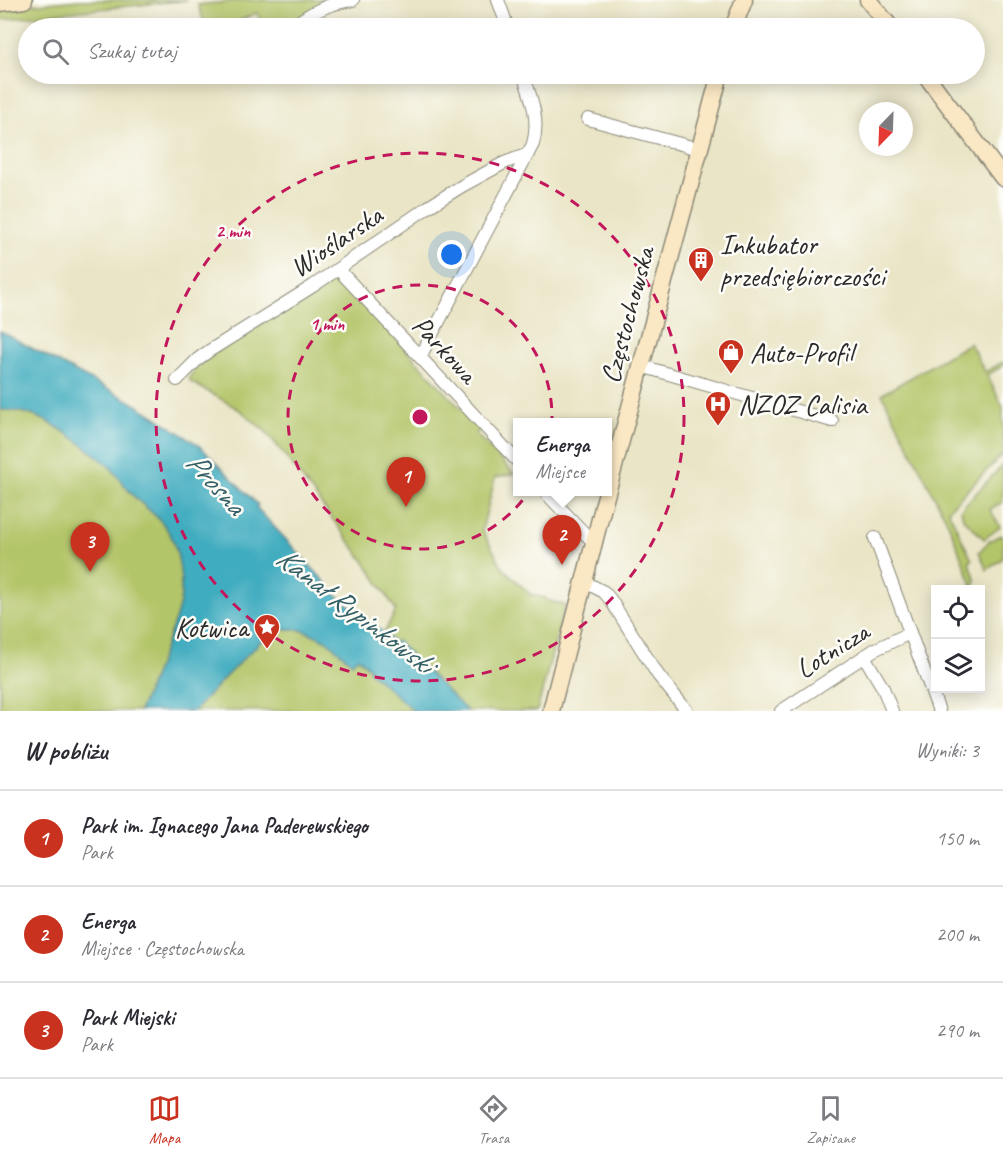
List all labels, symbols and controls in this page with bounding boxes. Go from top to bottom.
search box [18,18,985,84]
icon: search [39,35,72,68]
text: Szukaj tutaj [87,37,177,65]
north arrow [859,102,913,156]
street label: Wioślarska [283,197,390,285]
text: 2 min [216,220,251,242]
place label: Inkubator przedsiębiorczości [720,227,888,294]
your location [437,240,466,269]
street label: Częstochowska [592,241,663,387]
building icon: Inkubator przedsiębiorczości [686,245,716,283]
street label: Parkowa [405,308,487,392]
text: 1 min [310,313,345,335]
place label: Auto-Profil [750,335,858,370]
shop icon: Auto-Profil [716,337,746,375]
place label: NZOZ Calisia [738,387,869,422]
hospital icon: NZOZ Calisia [703,389,733,427]
centre of rings [410,407,430,427]
popup [513,418,612,496]
text: Energa [535,431,590,459]
water label: Prosna [178,444,256,524]
pin: 1 [386,458,426,507]
text: Miejsce [535,459,585,484]
pin: 2 [542,516,582,565]
pin: 3 [70,522,110,572]
water label: Kanał Rypinkowski [269,538,447,686]
map controls [931,585,985,693]
button: locate [931,585,985,639]
place label: Kotwica [175,610,251,645]
place icon: Kotwica [252,612,282,650]
street label: Lotnicza [789,613,877,686]
button: layers [931,639,985,693]
text: W pobliżu [24,734,107,767]
text: Wyniki: 3 [916,738,979,763]
text: Park im. Ignacego Jana Paderewskiego [81,812,368,840]
text: 1 [39,826,48,851]
text: 150 m [936,826,979,851]
text: Park [81,840,113,865]
text: Energa [81,908,135,936]
text: 2 [39,922,48,947]
text: 200 m [936,922,979,947]
text: Miejsce · Częstochowska [81,936,244,961]
text: Park Miejski [81,1004,174,1032]
text: 3 [39,1018,48,1043]
text: 290 m [936,1018,979,1043]
text: Park [81,1032,113,1057]
tab: Mapa [148,1092,181,1148]
tab: Trasa [477,1092,510,1148]
tab: Zapisane [806,1092,855,1148]

